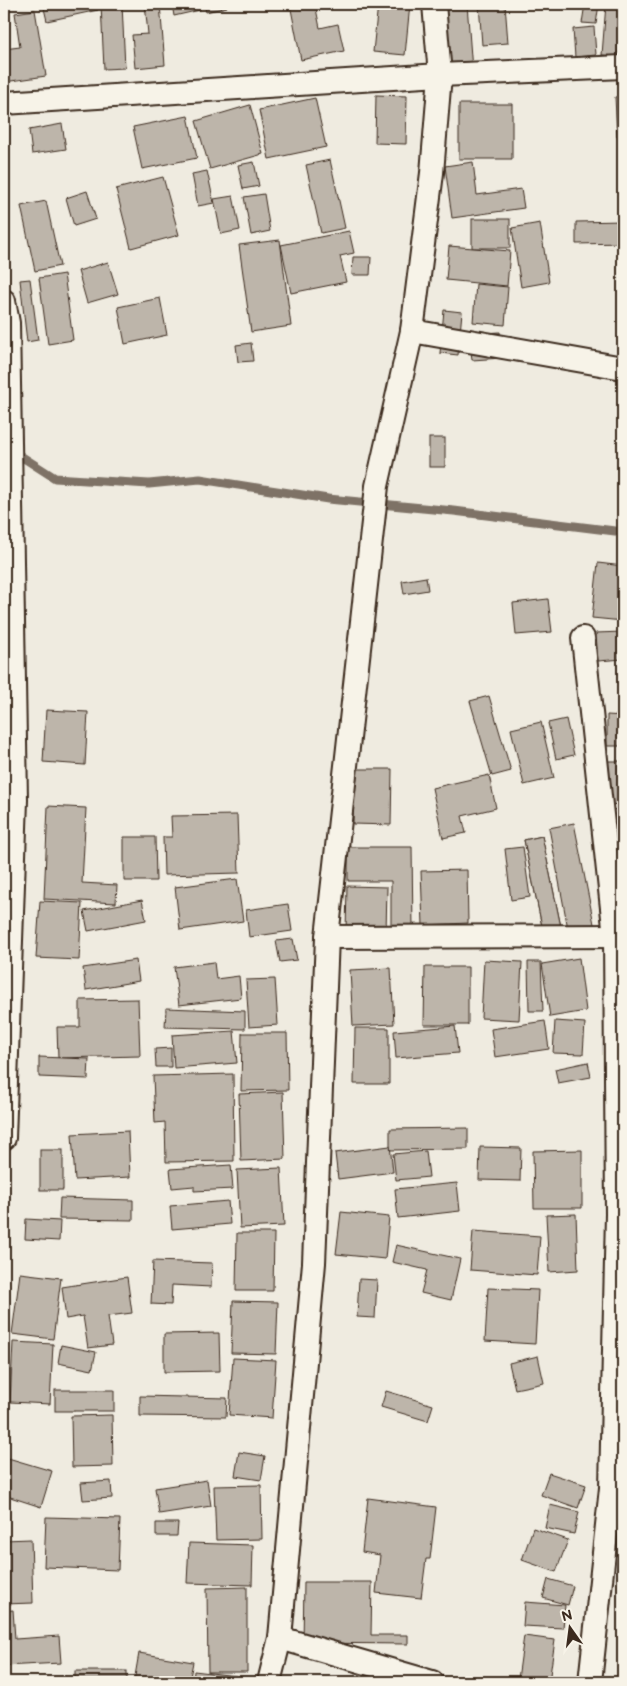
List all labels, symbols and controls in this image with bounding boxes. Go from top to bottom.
north arrow [544,1604,594,1654]
text: N [560,1606,574,1625]

